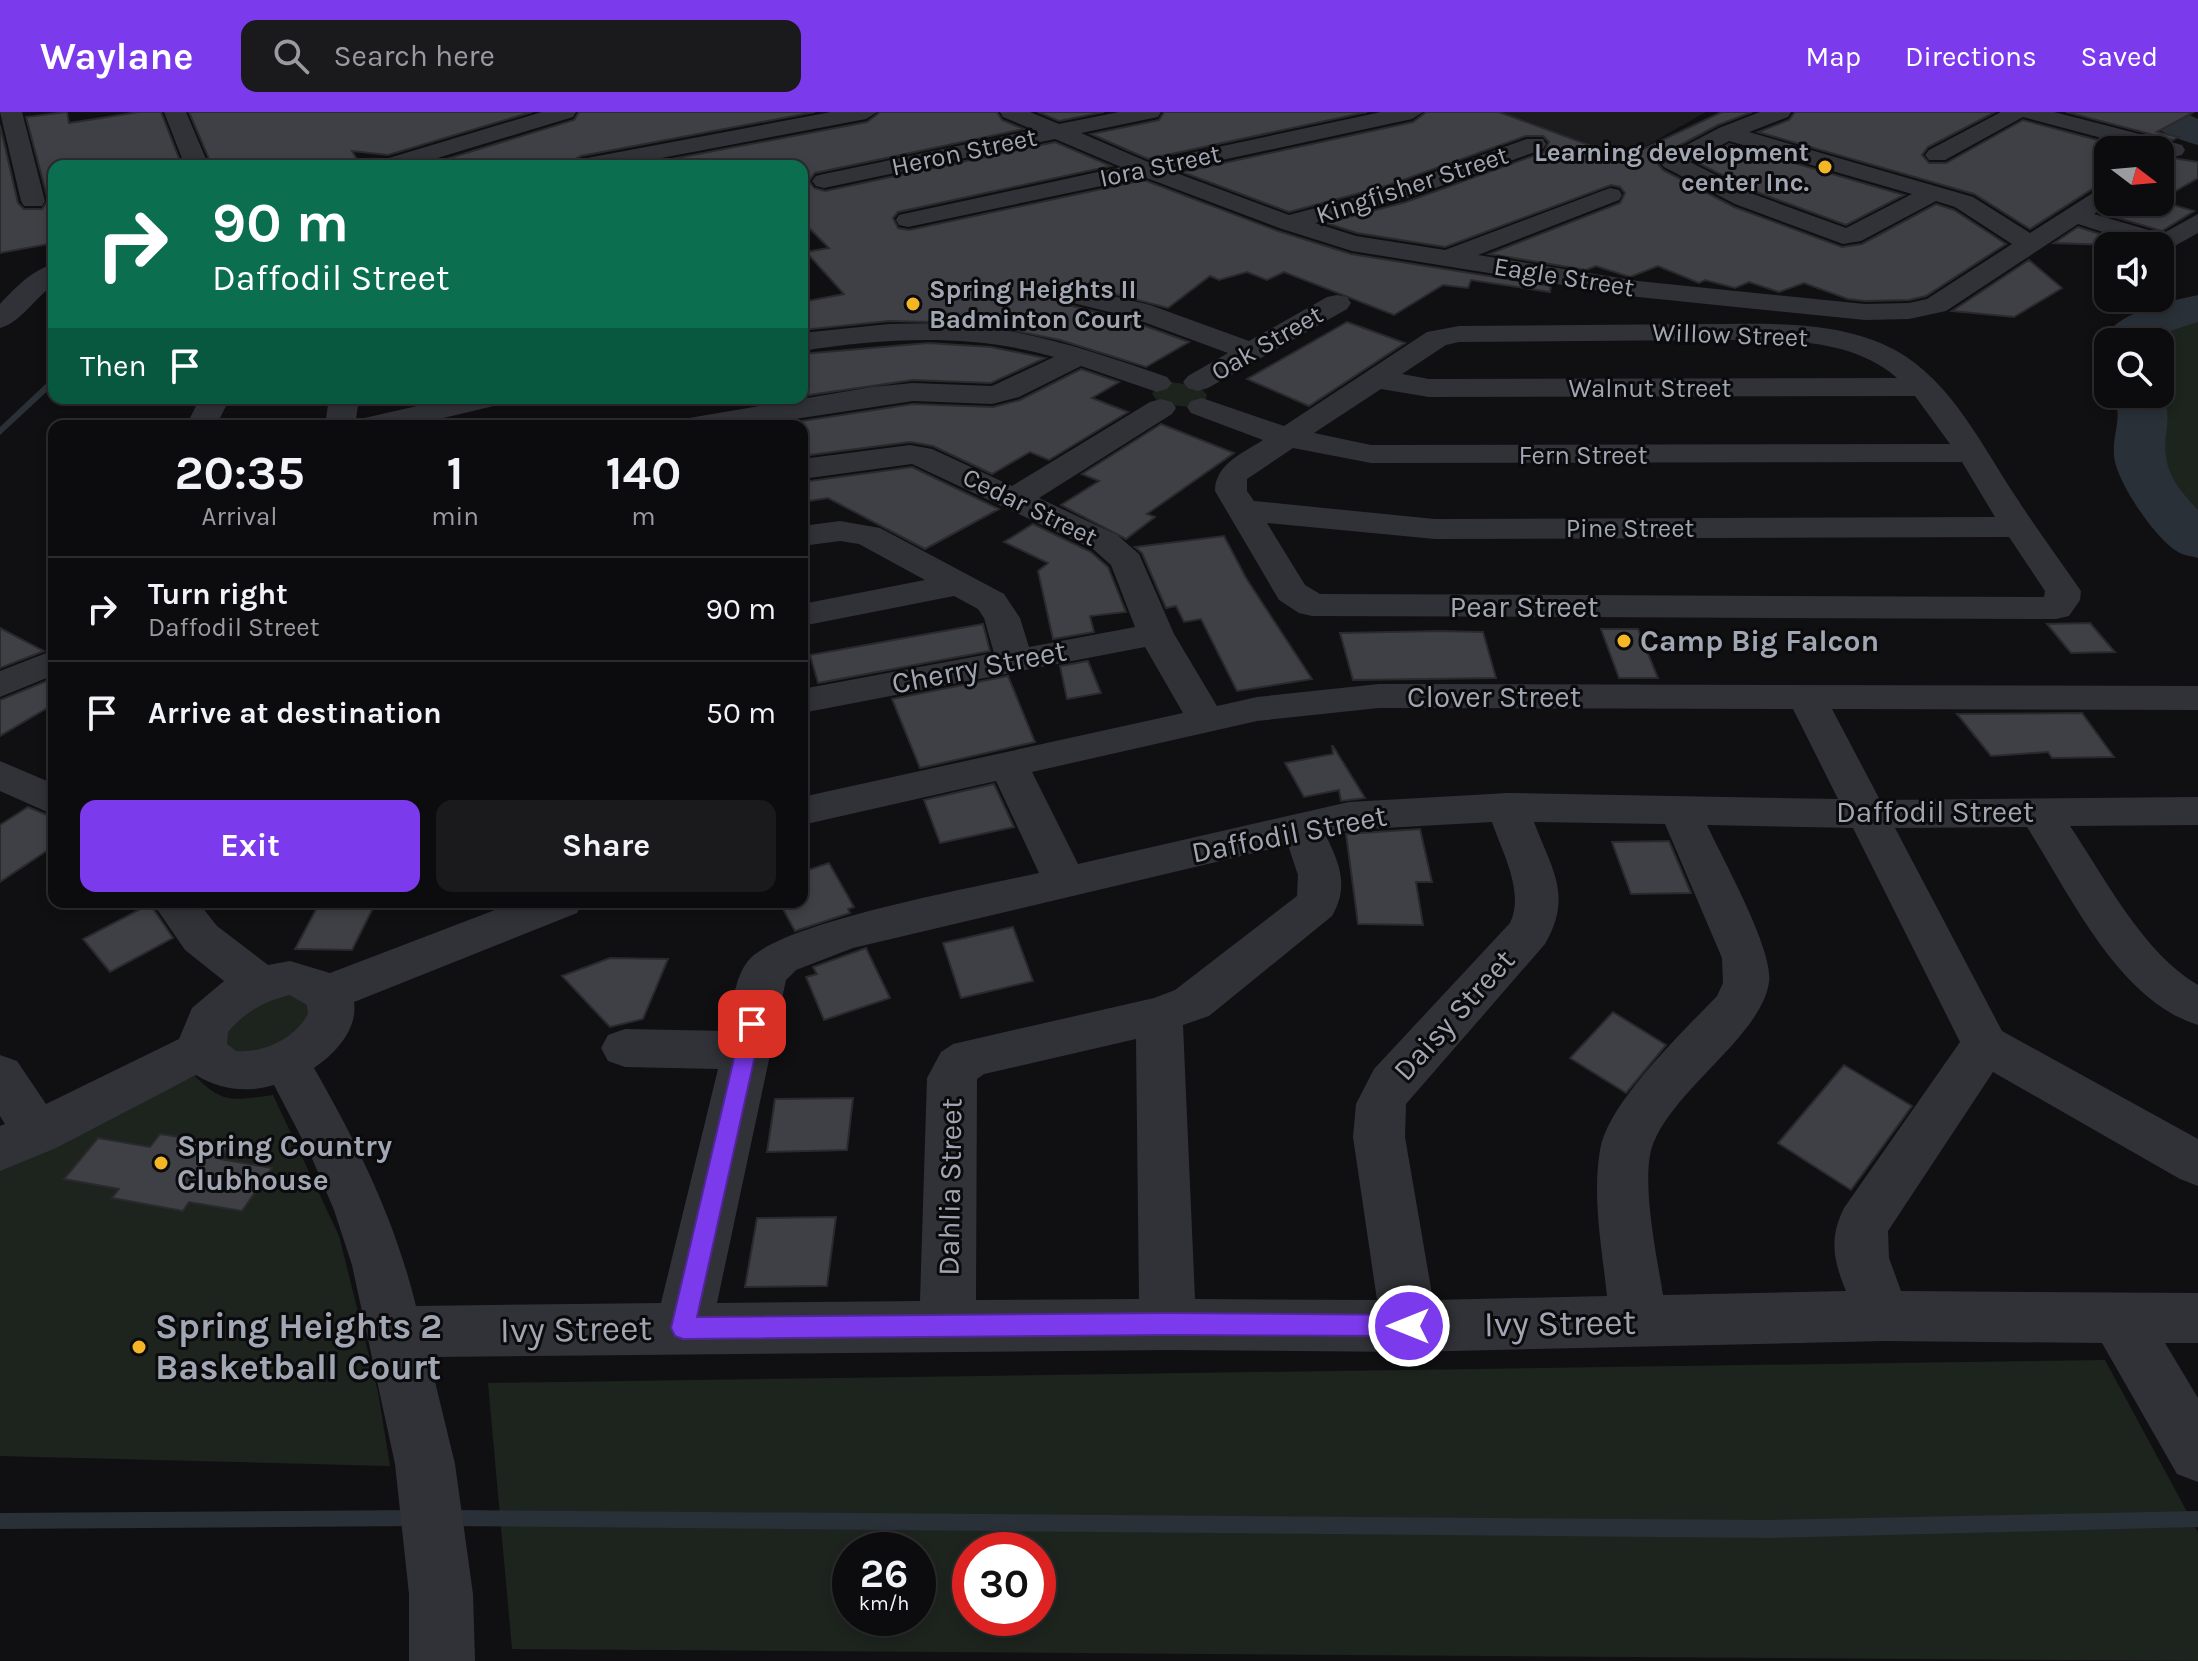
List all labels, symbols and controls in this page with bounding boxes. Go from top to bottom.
search box [241,20,801,92]
text: Waylane [40,34,193,79]
icon: search [269,34,313,78]
text: Search here [333,38,495,74]
text: Map [1806,40,1861,73]
text: Directions [1905,40,2037,73]
text: Saved [2081,40,2158,73]
street label: Heron Street [889,121,1040,183]
north arrow [2094,136,2174,216]
map controls [2094,136,2174,408]
place label: Learning development center Inc. [1534,137,1809,198]
street label: Iora Street [1097,138,1223,194]
street label: Kingfisher Street [1312,139,1512,231]
marker: Learning development center Inc. [1816,158,1834,176]
text: 90 m [212,190,349,255]
icon: right [80,192,184,296]
button: sound [2094,232,2174,312]
street label: Eagle Street [1492,251,1637,303]
text: Daffodil Street [212,257,449,299]
place label: Spring Heights II Badminton Court [929,274,1142,335]
marker: Spring Heights II Badminton Court [904,295,922,313]
street label: Oak Street [1206,299,1328,387]
street label: Willow Street [1651,317,1809,353]
button: search [2094,328,2174,408]
icon: arrive [163,344,207,388]
text: Then [80,348,147,384]
street label: Walnut Street [1569,373,1732,404]
street label: Fern Street [1519,440,1648,471]
text: 20:35 [175,445,305,501]
text: 1 [446,445,464,501]
text: 140 [605,445,681,501]
street label: Cedar Street [958,461,1103,553]
text: Arrival [201,501,278,532]
text: min [431,501,479,532]
text: m [631,501,656,532]
street label: Pine Street [1566,513,1695,544]
text: Turn right [148,576,288,612]
icon: right [80,587,124,631]
street label: Pear Street [1450,589,1598,625]
text: 90 m [706,591,776,627]
text: Daffodil Street [148,612,319,643]
place label: Camp Big Falcon [1640,623,1879,659]
street label: Cherry Street [889,632,1069,702]
marker: Camp Big Falcon [1615,632,1633,650]
street label: Clover Street [1407,679,1581,715]
icon: arrive [80,691,124,735]
text: Arrive at destination [148,695,442,731]
text: 50 m [706,695,776,731]
street label: Daffodil Street [1836,794,2034,830]
street label: Daffodil Street [1188,797,1390,871]
button: Exit [80,800,420,892]
button: Share [436,800,776,892]
street label: Daisy Street [1386,942,1522,1088]
pin [718,990,786,1058]
icon: arrive [730,1002,774,1046]
street label: Dahlia Street [930,1098,970,1276]
place label: Spring Country Clubhouse [177,1128,392,1198]
marker: Spring Country Clubhouse [152,1154,170,1172]
position arrow [1367,1284,1451,1368]
street label: Ivy Street [1483,1301,1637,1345]
place label: Spring Heights 2 Basketball Court [155,1305,442,1388]
street label: Ivy Street [499,1307,653,1351]
marker: Spring Heights 2 Basketball Court [130,1338,148,1356]
speed limit sign: 30 [952,1532,1056,1636]
text: 26 [860,1550,908,1597]
text: km/h [859,1592,909,1615]

